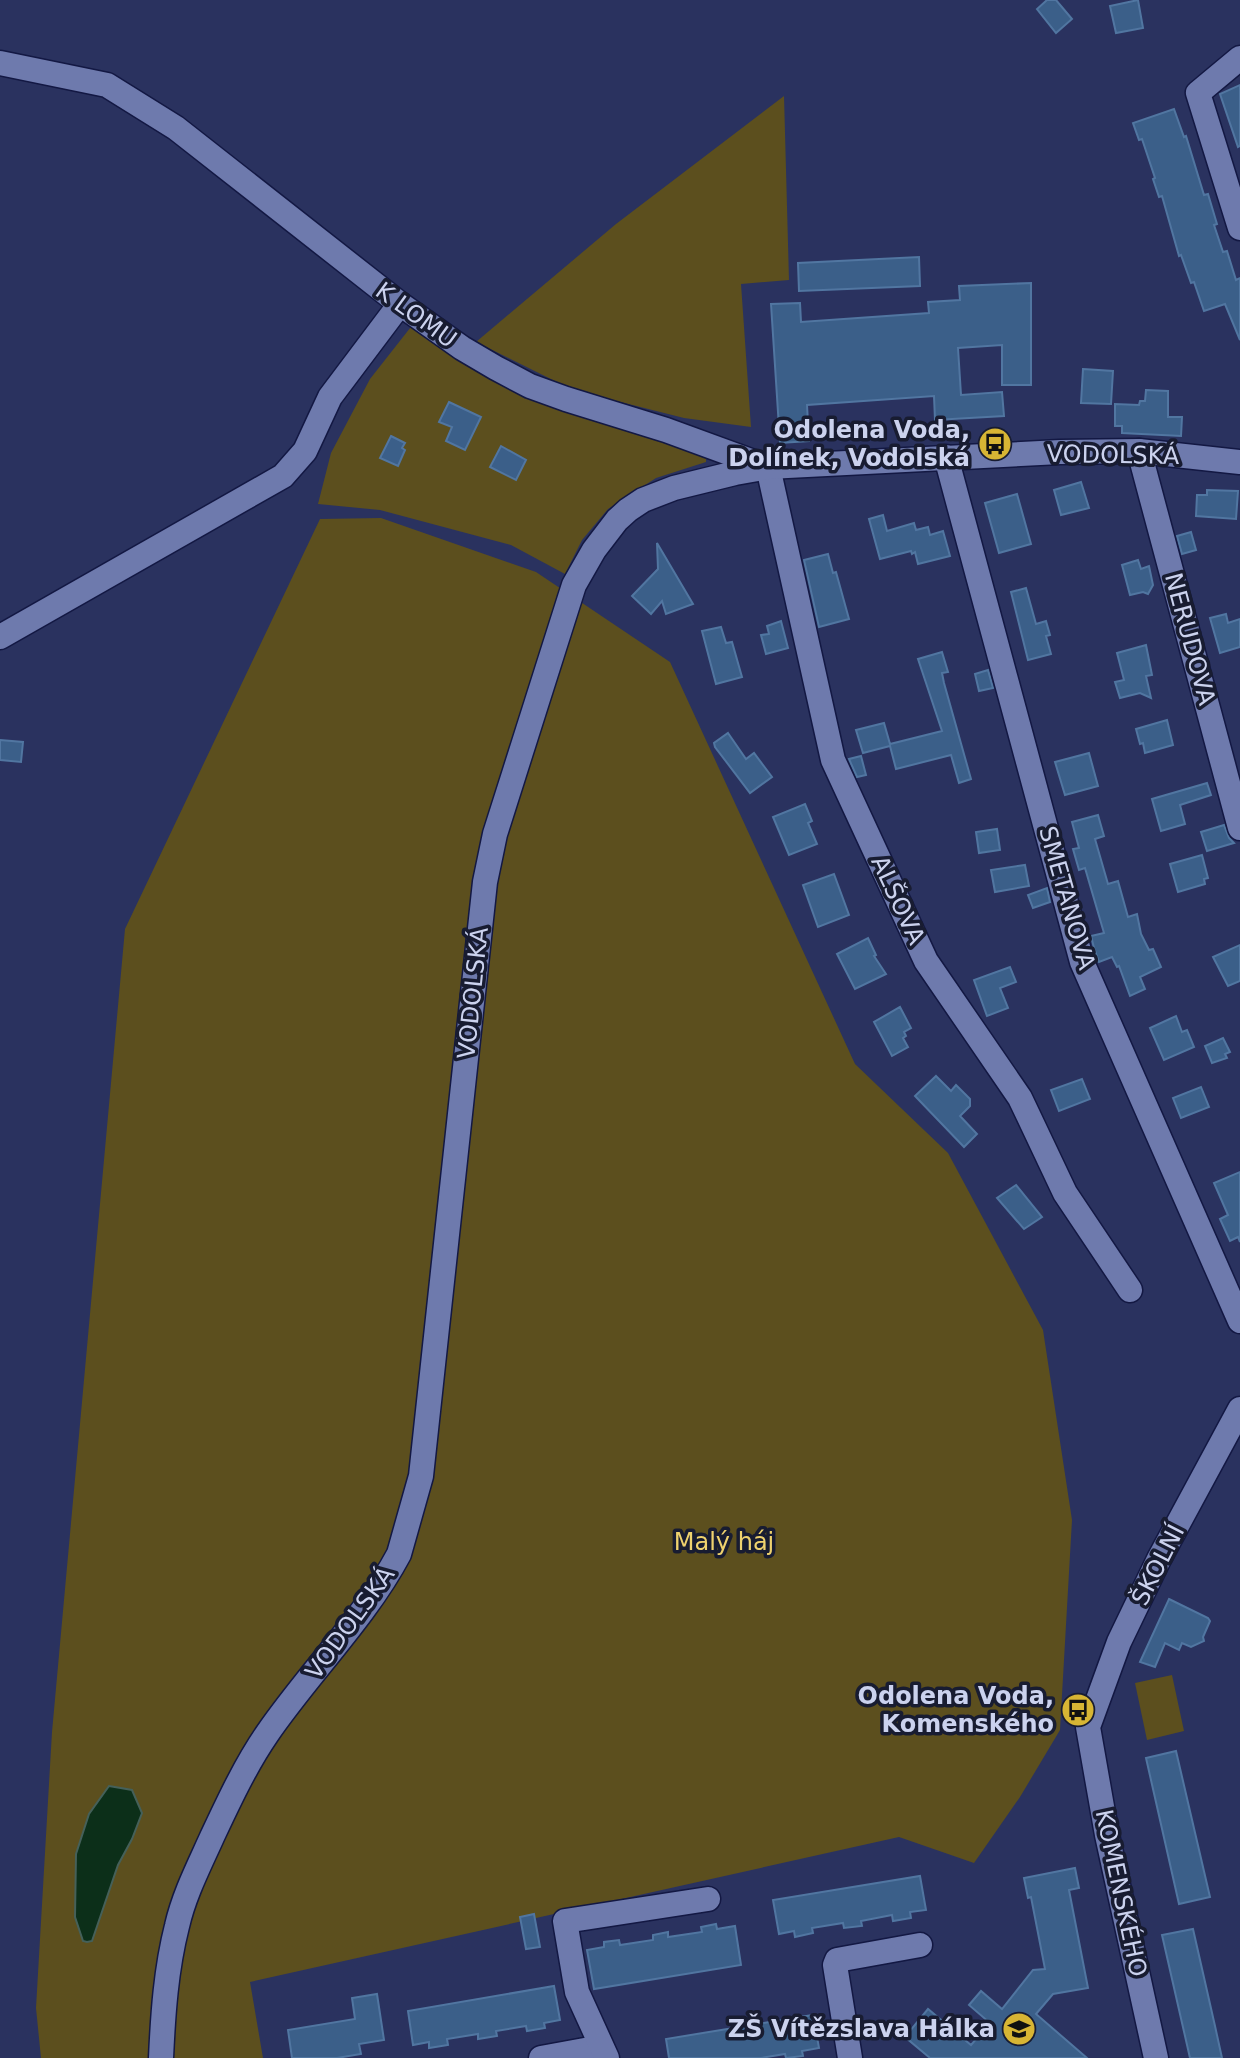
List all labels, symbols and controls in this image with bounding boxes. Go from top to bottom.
street label: K LOMU [370,276,462,354]
place label: Odolena Voda, Dolínek, Vodolská [728,416,970,472]
bus stop icon: Odolena Voda, Dolínek, Vodolská [976,425,1014,463]
street label: VODOLSKÁ [1046,439,1180,470]
street label: NERUDOVA [1159,570,1221,709]
street label: SMETANOVA [1033,823,1101,974]
street label: ALŠOVA [865,850,933,949]
street label: VODOLSKÁ [451,925,494,1060]
street label: ŠKOLNÍ [1124,1519,1190,1610]
park label: Malý háj [674,1528,774,1556]
street label: VODOLSKÁ [299,1560,401,1685]
place label: Odolena Voda, Komenského [858,1682,1054,1738]
bus stop icon: Odolena Voda, Komenského [1059,1691,1097,1729]
street label: KOMENSKÉHO [1090,1807,1153,1979]
school or university icon: ZŠ Vítězslava Hálka [1000,2010,1038,2048]
place label: ZŠ Vítězslava Hálka [728,2013,995,2043]

